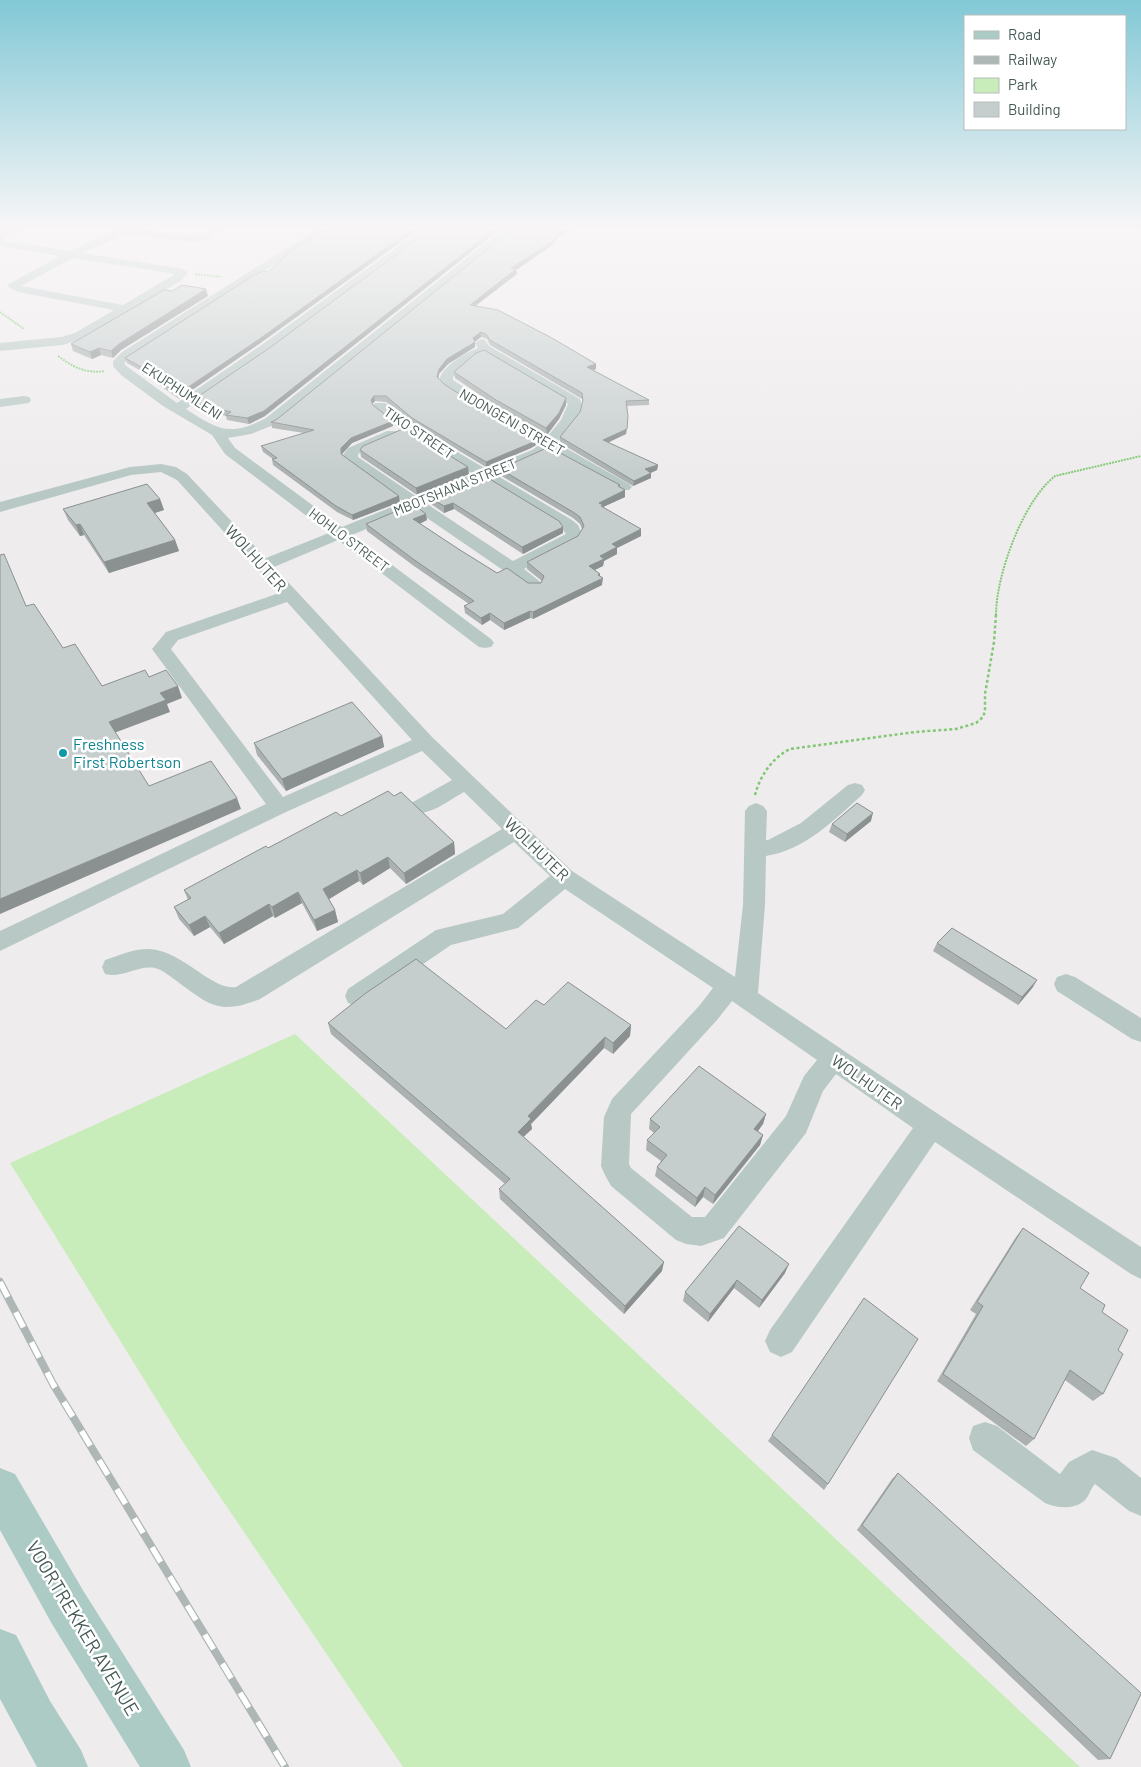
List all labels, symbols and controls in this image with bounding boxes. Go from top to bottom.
legend [964,15,1126,130]
text: Road [1008,25,1041,43]
text: Railway [1008,50,1057,68]
text: Park [1008,75,1038,93]
text: Building [1008,100,1061,118]
street label: EKUPHUMLENI [139,358,226,423]
street label: NDONGENI STREET [457,385,568,459]
street label: TIKO STREET [381,403,458,462]
street label: MBOTSHANA STREET [391,454,519,519]
street label: HOHLO STREET [306,504,393,575]
street label: WOLHUTER [222,521,291,595]
place label: Freshness First Robertson [73,734,181,771]
marker: Freshness First Robertson [57,747,69,759]
street label: WOLHUTER [501,813,574,884]
street label: WOLHUTER [828,1050,907,1113]
street label: VOORTREKKER AVENUE [22,1536,145,1719]

